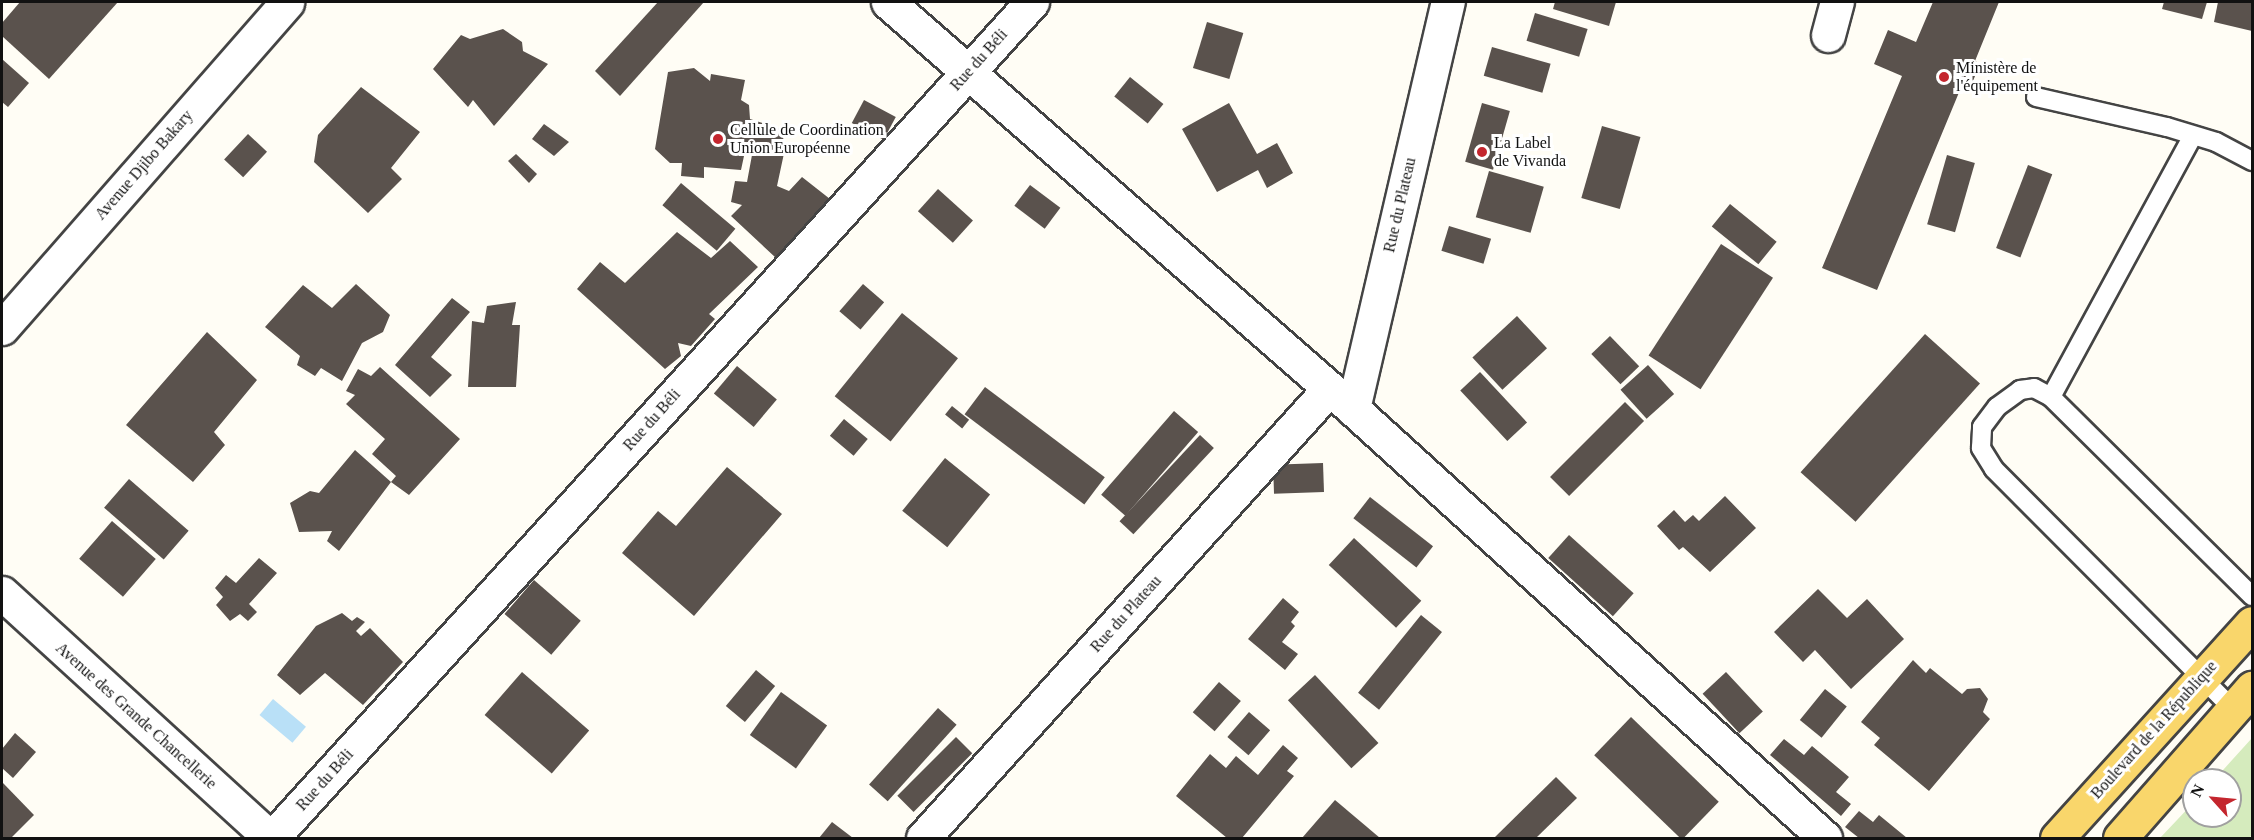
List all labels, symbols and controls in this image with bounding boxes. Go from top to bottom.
street label: Rue du Béli [946,25,1012,95]
place label: Ministère de l'équipement [1956,58,2038,96]
marker: Ministère de l'équipement [1937,70,1951,84]
street label: Avenue Djibo Bakary [91,106,197,224]
place label: Cellule de Coordination Union Européenne [730,120,884,158]
marker: Cellule de Coordination Union Européenne [711,132,725,146]
place label: La Label de Vivanda [1494,133,1566,171]
marker: La Label de Vivanda [1475,145,1489,159]
street label: Rue du Plateau [1380,156,1420,254]
street label: Rue du Béli [619,385,685,455]
street label: Rue du Plateau [1086,572,1166,656]
street label: Avenue des Grande Chancellerie [52,639,220,793]
street label: Boulevard de la République [2087,657,2221,803]
street label: Rue du Béli [292,745,358,815]
north arrow [2182,768,2242,828]
text: N [2187,781,2207,800]

